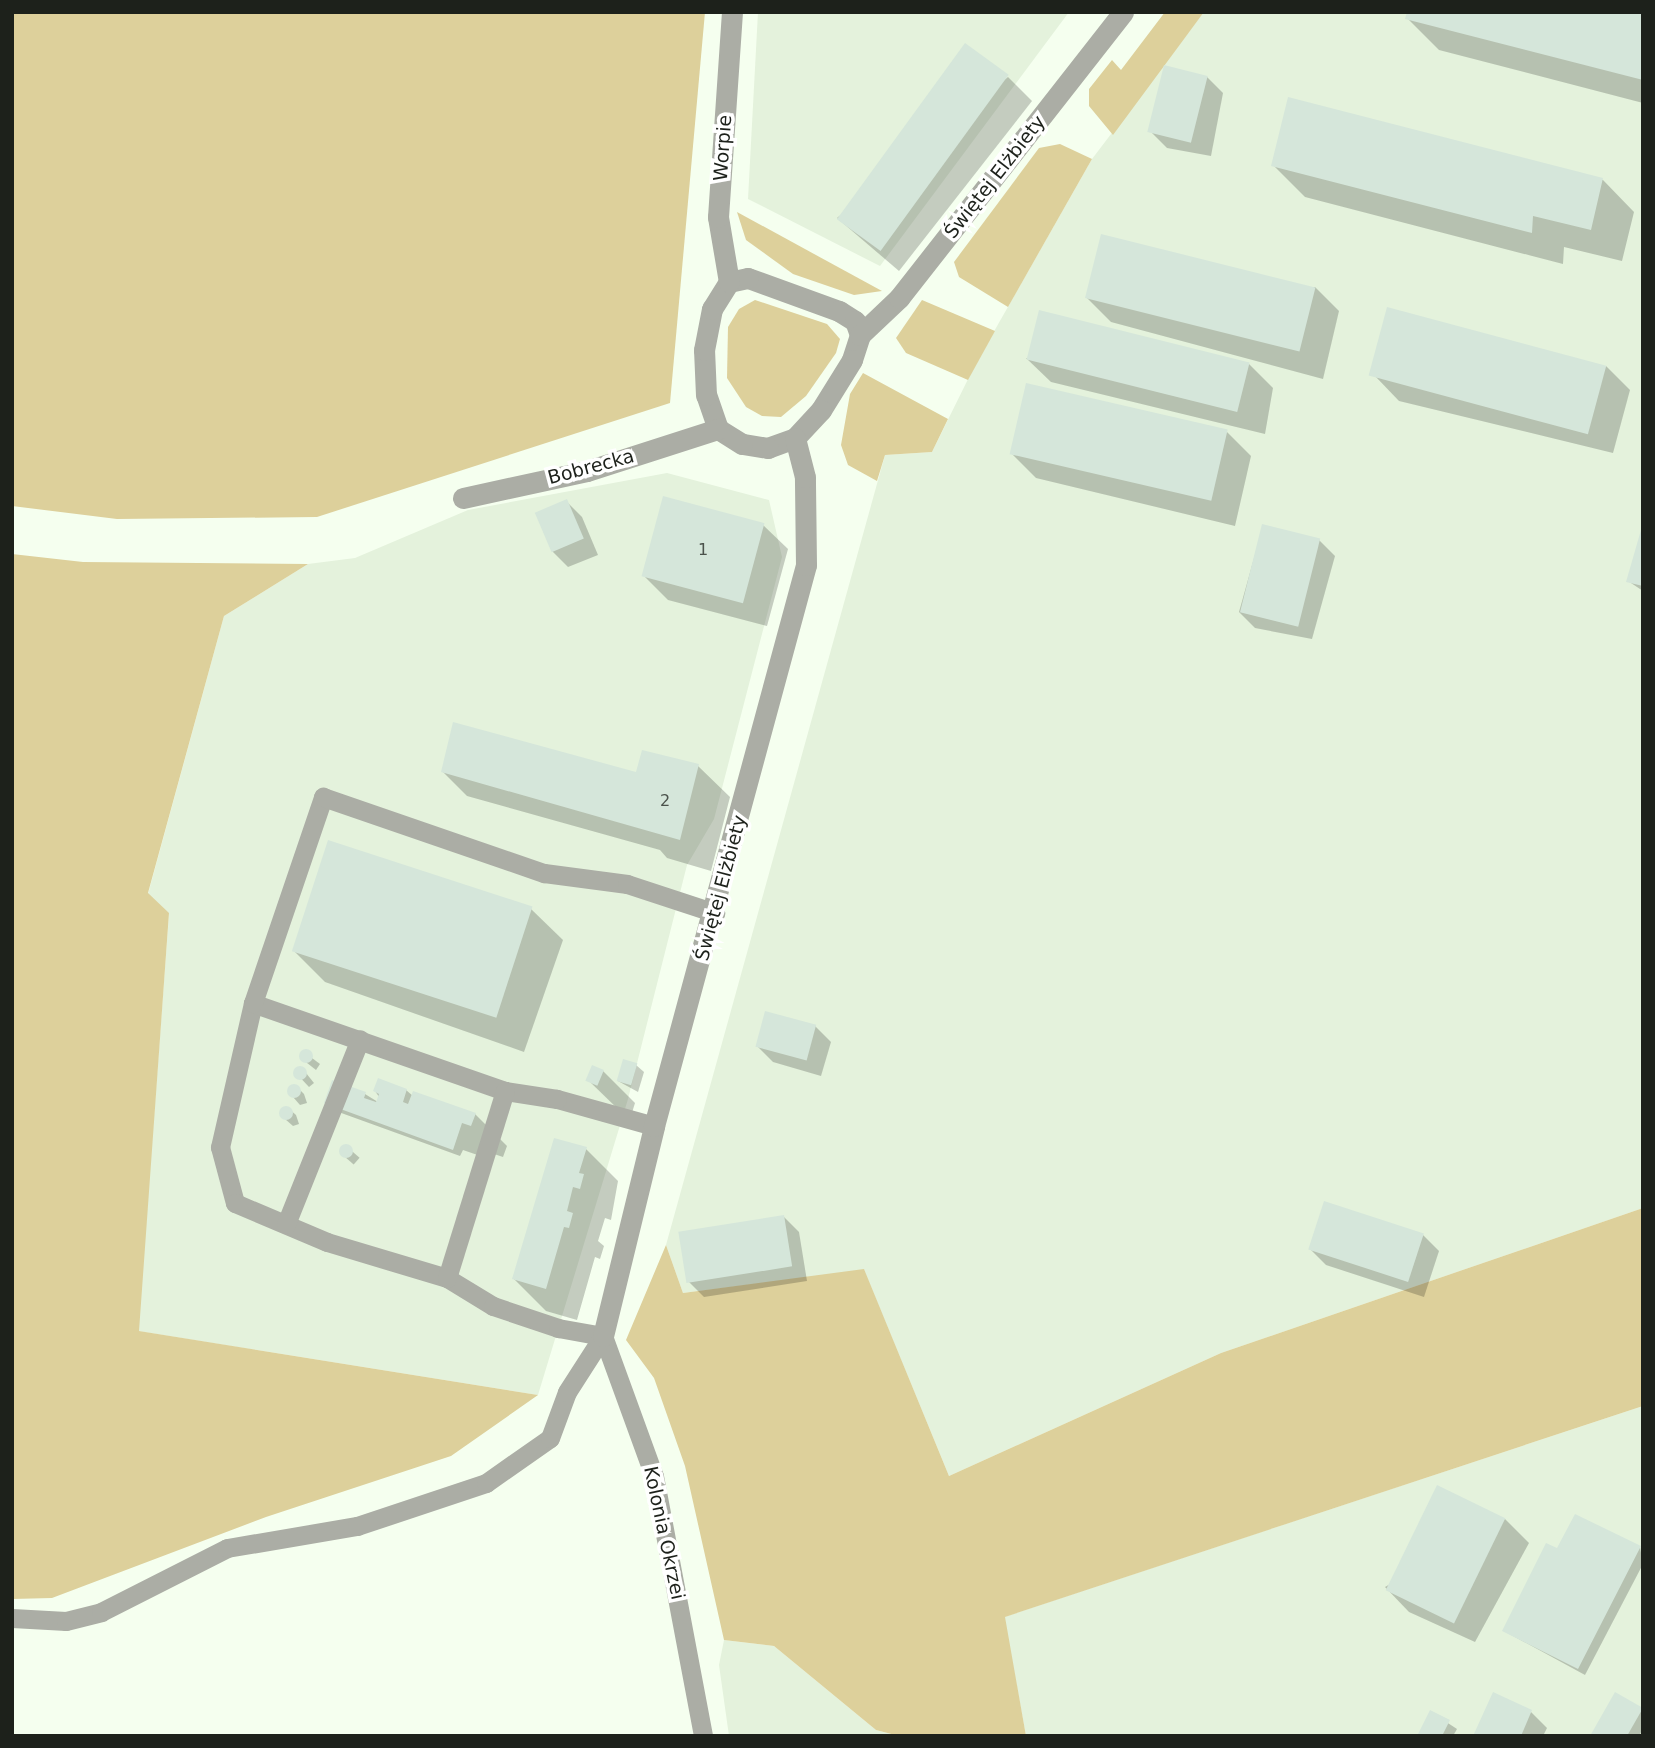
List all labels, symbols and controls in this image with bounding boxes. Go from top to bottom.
street label: Świętej Elżbiety [940,111,1050,243]
street label: Worpie [709,114,737,182]
street label: Bobrecka [545,445,637,489]
house number: 1 [698,540,708,560]
house number: 2 [660,791,670,811]
street label: Świętej Elżbiety [691,813,751,963]
street label: Kolonia Okrzei [639,1464,689,1602]

